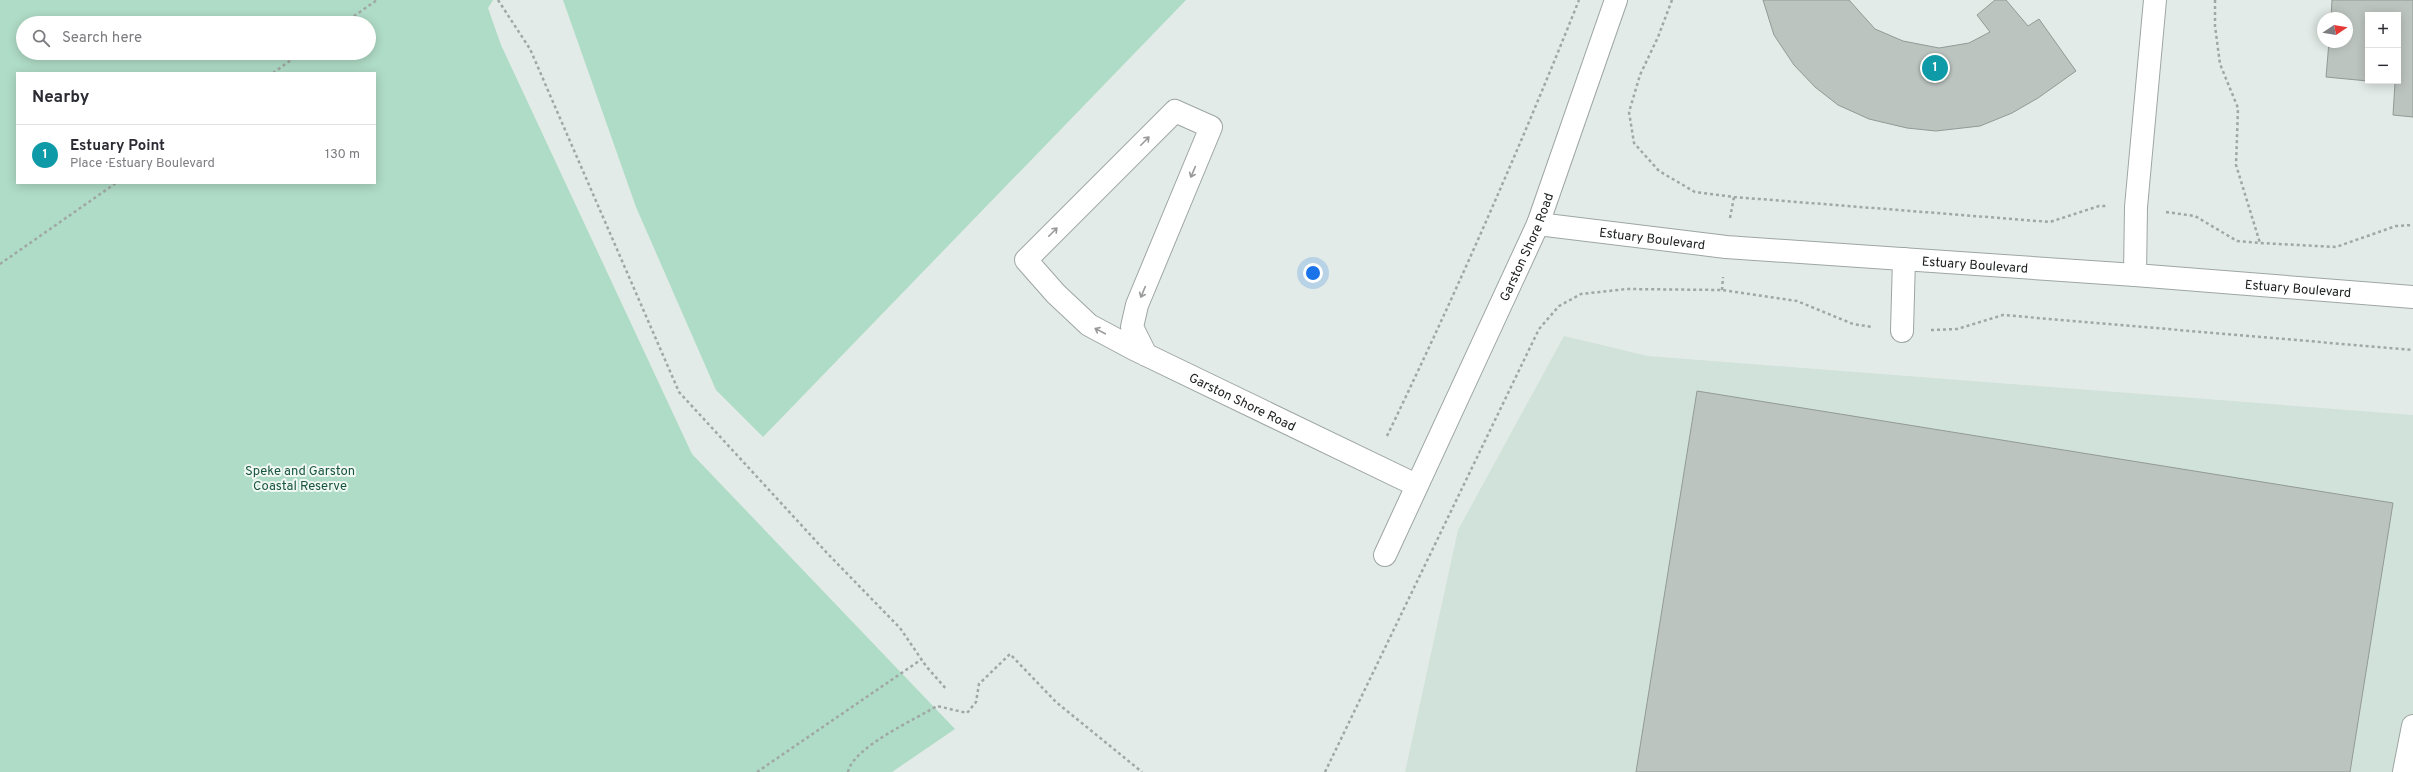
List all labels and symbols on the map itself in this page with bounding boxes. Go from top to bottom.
north arrow [2317,12,2353,48]
pin: 1 [1922,53,1948,83]
one-way arrow [1140,136,1150,146]
one-way arrow [1188,165,1196,177]
street label: Garston Shore Road [1497,191,1558,304]
street label: Estuary Boulevard [1598,226,1706,254]
one-way arrow [1048,227,1058,237]
street label: Estuary Boulevard [1921,254,2029,278]
your location [1303,263,1323,283]
street label: Estuary Boulevard [2244,278,2352,302]
one-way arrow [1138,285,1146,297]
one-way arrow [1094,327,1106,334]
street label: Garston Shore Road [1186,371,1298,436]
park label: Speke and Garston Coastal Reserve [245,464,355,495]

